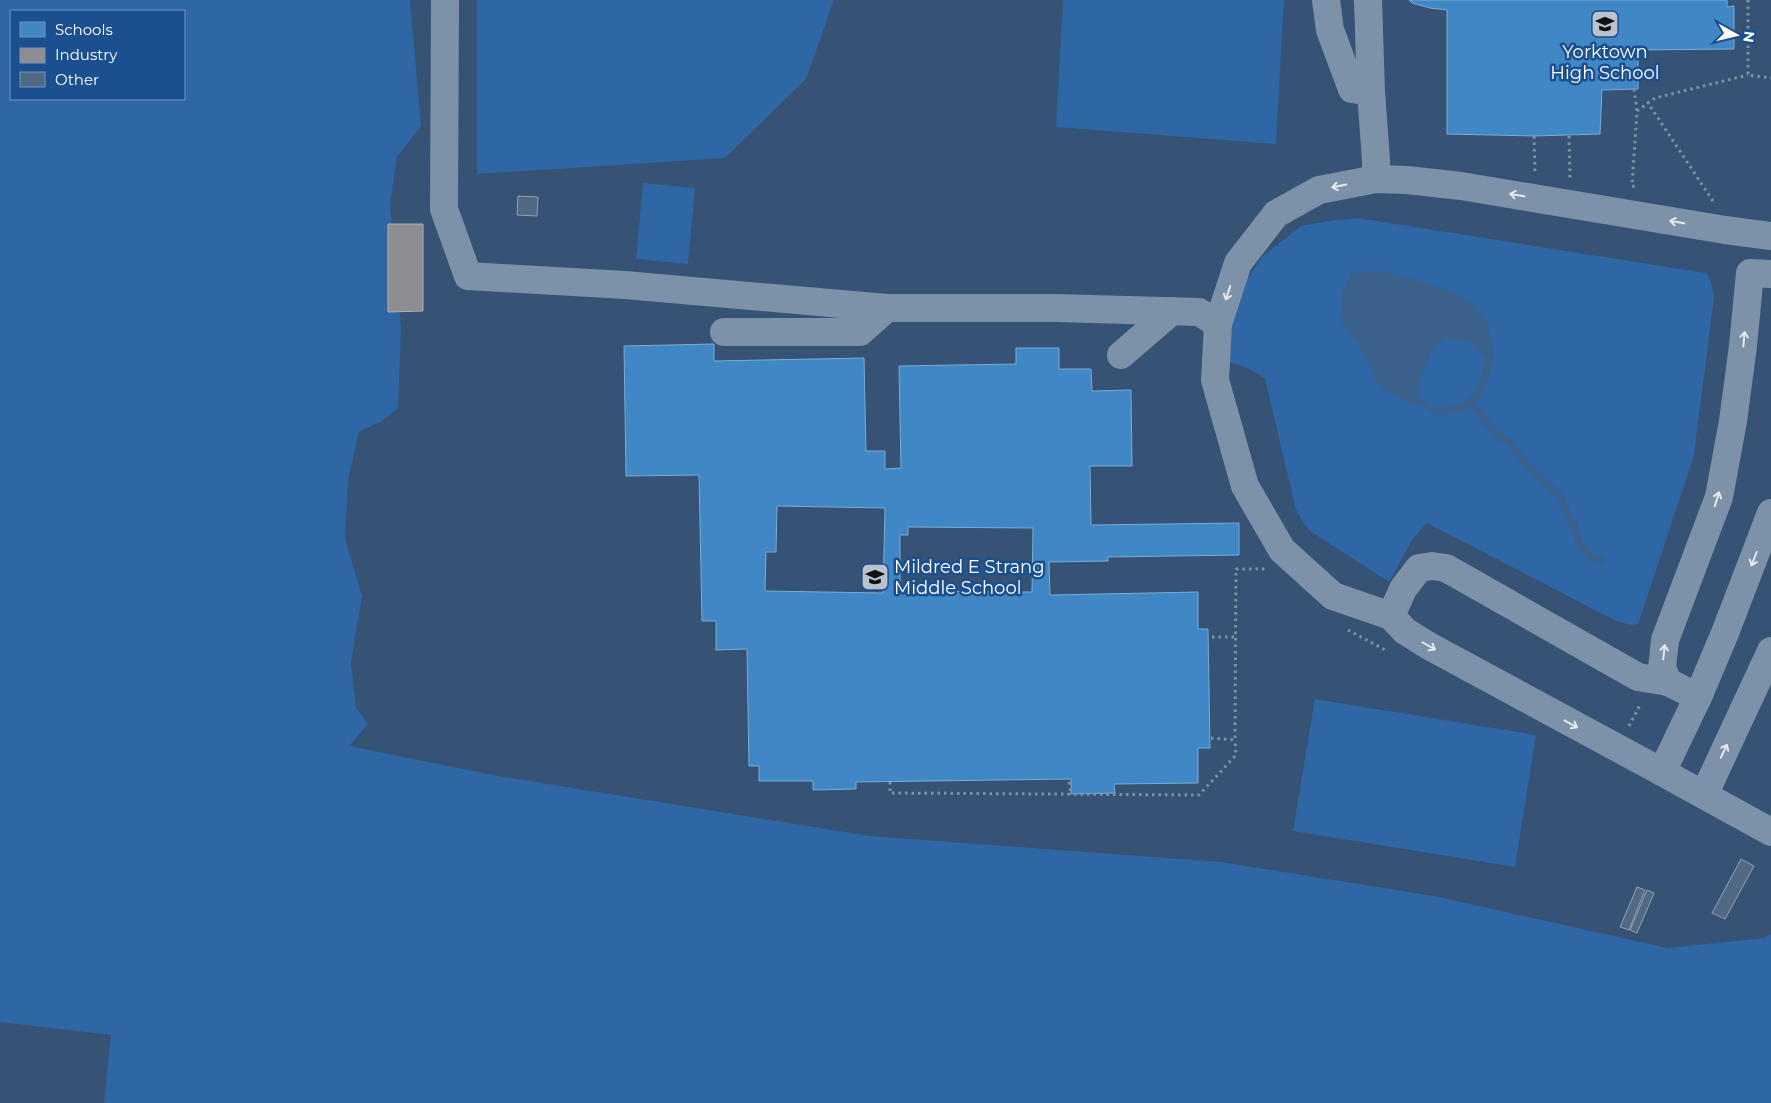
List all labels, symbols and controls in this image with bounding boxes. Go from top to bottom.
school or university icon: Yorktown High School [1590,9,1620,39]
legend [10,10,185,100]
north arrow [1711,10,1761,60]
text: Schools [55,20,113,39]
text: N [1739,30,1759,44]
place label: Yorktown High School [1550,41,1660,84]
text: Industry [55,45,118,64]
text: Other [55,70,99,89]
one-way arrow [1331,182,1347,191]
one-way arrow [1509,190,1525,200]
one-way arrow [1669,217,1685,227]
one-way arrow [1223,285,1232,300]
one-way arrow [1739,331,1749,347]
one-way arrow [1713,491,1723,507]
one-way arrow [1748,551,1757,566]
place label: Mildred E Strang Middle School [894,556,1045,599]
school or university icon: Mildred E Strang Middle School [860,562,890,592]
one-way arrow [1422,641,1436,651]
one-way arrow [1659,644,1669,660]
one-way arrow [1564,720,1578,730]
one-way arrow [1720,744,1730,759]

